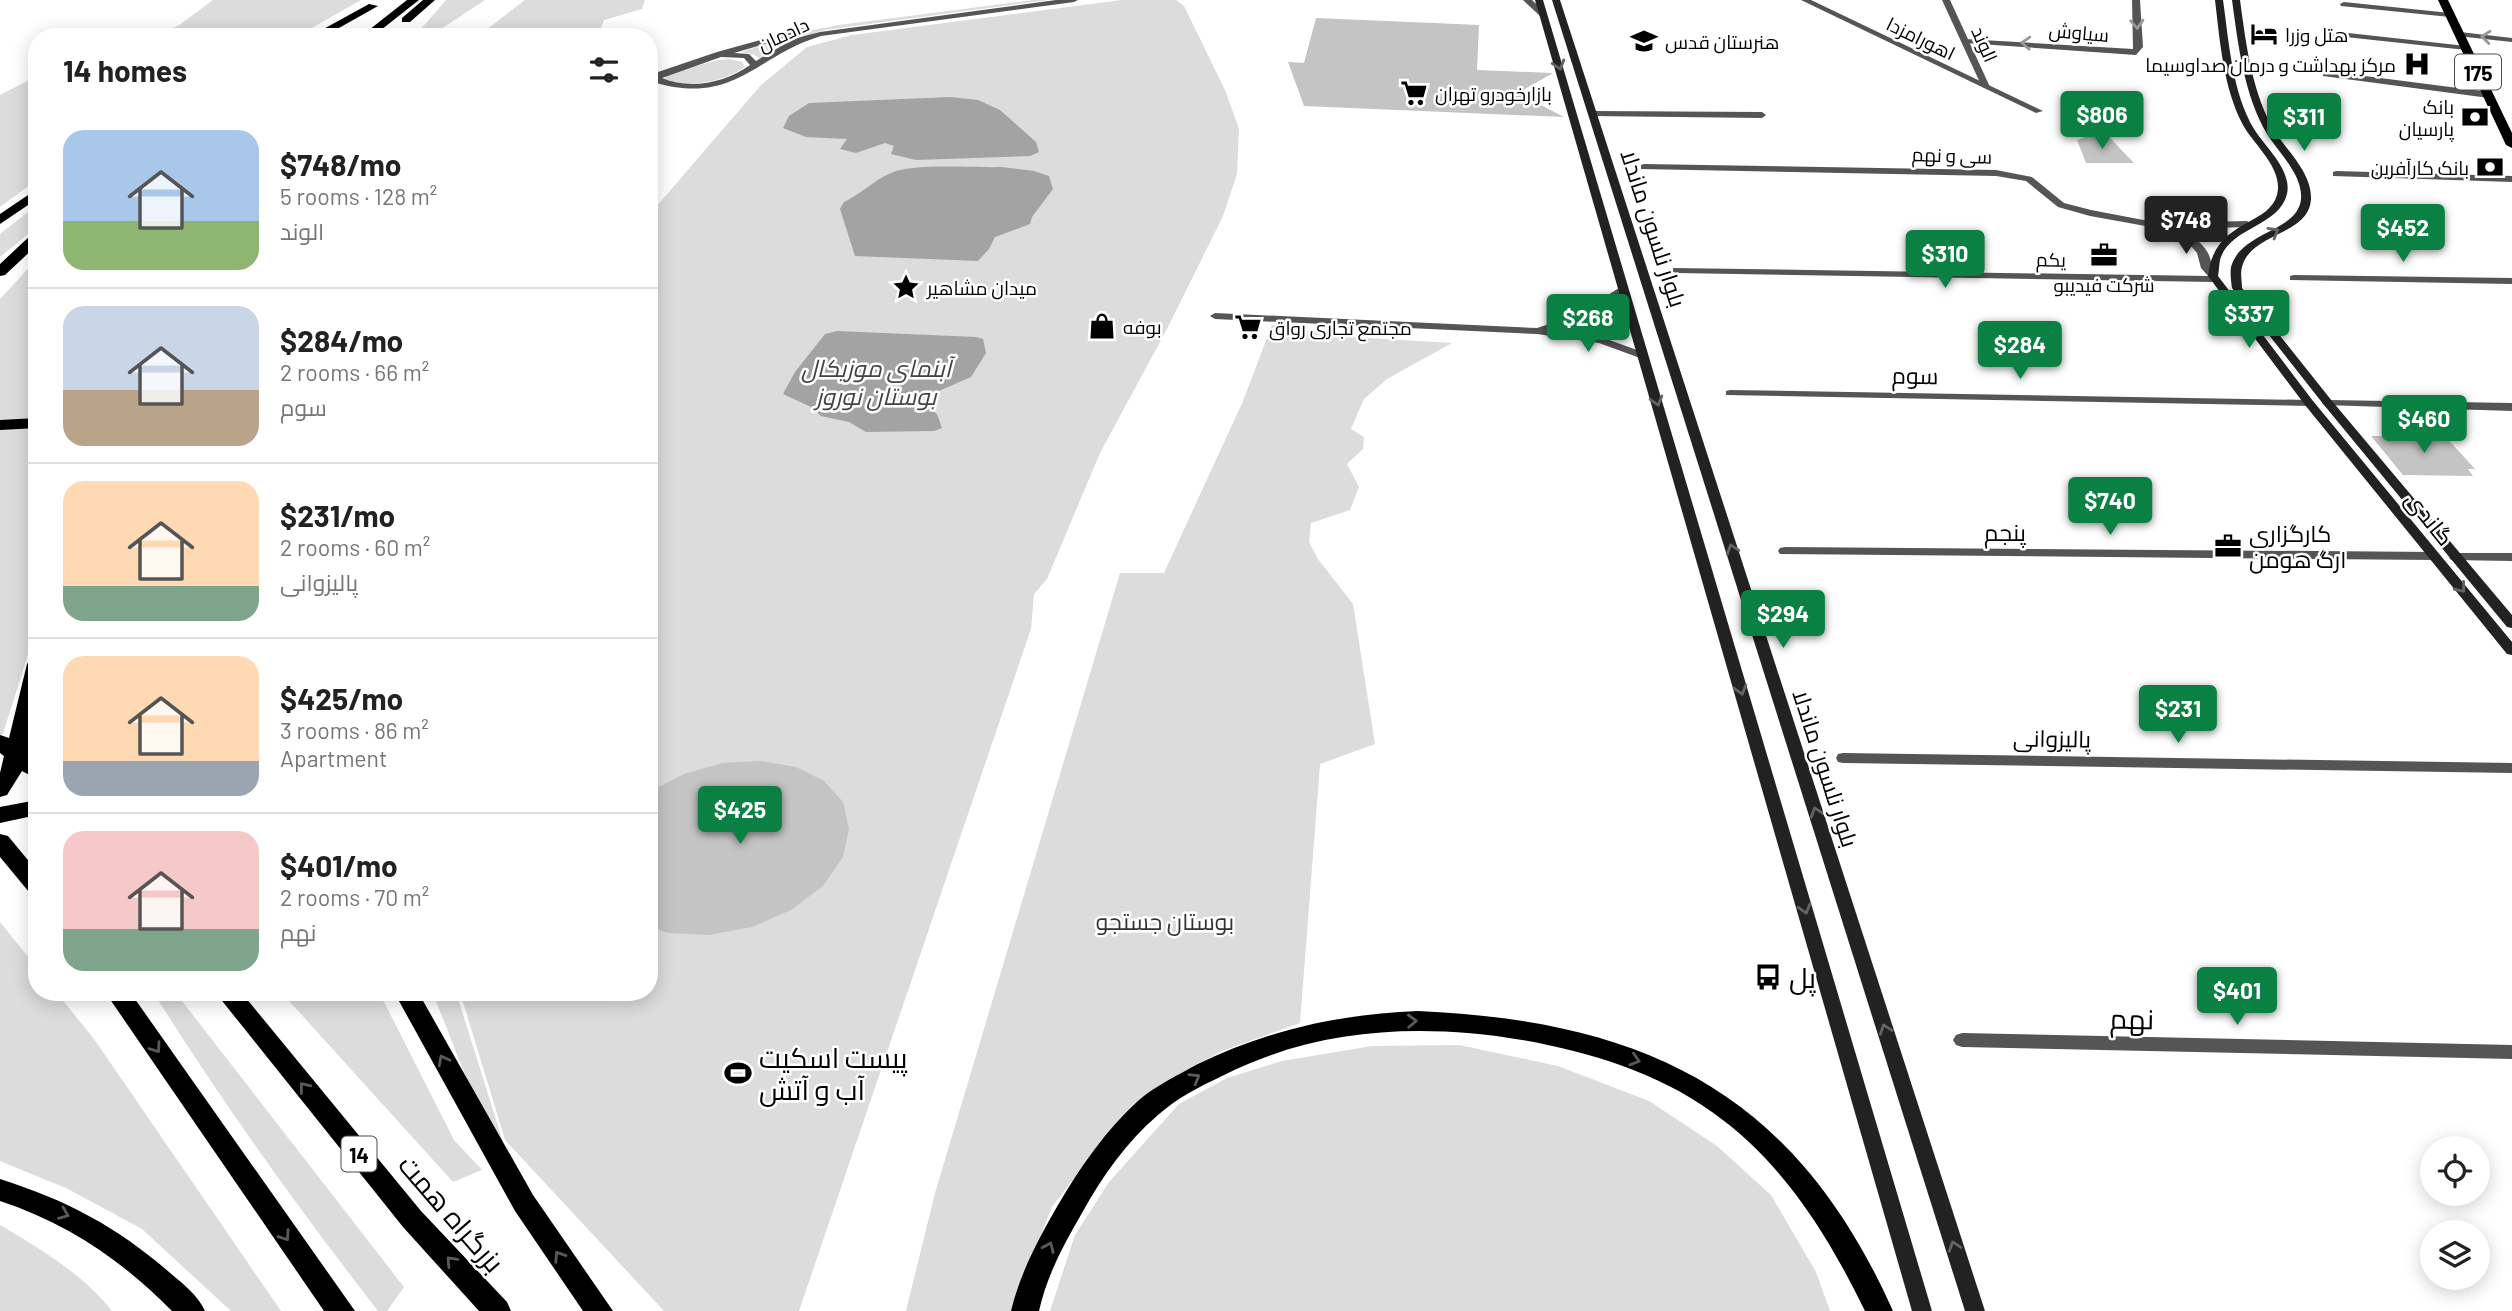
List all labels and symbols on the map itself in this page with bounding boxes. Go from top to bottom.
street label: دادمان [754,12,813,57]
street label: اهورامزدا [1882,12,1959,65]
street label: سیاوش [2048,18,2110,47]
one-way arrow [2129,18,2144,29]
hotel icon: هتل وزرا [2249,19,2279,49]
street label: الوند [1966,23,2003,66]
place label: هتل وزرا [2285,23,2348,47]
school or university icon: هنرستان قدس [1629,26,1659,56]
place label: هنرستان قدس [1665,30,1779,54]
one-way arrow [2480,30,2492,45]
one-way arrow [2020,36,2031,51]
hospital icon: مرکز بهداشت و درمان صداوسیما [2402,49,2432,79]
place label: مرکز بهداشت و درمان صداوسیما [2145,53,2396,77]
road number: 175 [2455,55,2501,90]
one-way arrow [1550,59,1565,71]
supermarket icon: بازارخودرو تهران [1399,78,1429,108]
place label: بازارخودرو تهران [1435,82,1552,106]
pin: $806 [2061,92,2143,151]
pin: $311 [2263,94,2345,153]
place label: بانک پارسیان [2399,95,2454,142]
bank icon: بانک پارسیان [2460,102,2490,132]
street label: سی و نهم [1911,142,1993,171]
street label: بلوار نلسون ماندلا [1614,146,1693,311]
bank icon: بانک کارآفرین [2475,152,2505,182]
place label: بانک کارآفرین [2371,156,2469,180]
pin: $748 [2145,196,2227,256]
pin: $452 [2362,204,2444,264]
one-way arrow [2266,227,2279,240]
pin: $310 [1904,230,1986,290]
office icon: شرکت فیدیبو [2089,240,2119,270]
street label: یکم [2036,247,2066,274]
place icon: میدان مشاهیر [891,272,921,302]
place label: شرکت فیدیبو [2053,273,2155,297]
place label: میدان مشاهیر [926,276,1037,300]
pin: $337 [2208,290,2290,350]
pin: $268 [1547,294,1629,354]
shop icon: بوفه [1087,311,1117,341]
supermarket icon: مجتمع تجاری رواق [1233,312,1263,342]
place label: بوفه [1123,315,1162,339]
place label: مجتمع تجاری رواق [1269,316,1412,342]
pin: $284 [1979,322,2061,381]
water label: آبنمای موزیکال بوستان نوروز [801,353,957,411]
street label: سوم [1891,361,1939,392]
one-way arrow [1649,395,1663,407]
pin: $460 [2383,396,2465,455]
pin: $740 [2069,477,2151,537]
street label: گاندی [2399,485,2460,551]
street label: پنجم [1984,518,2026,549]
place label: کارگزاری ارگ هومن [2249,519,2346,574]
office icon: کارگزاری ارگ هومن [2213,531,2243,561]
one-way arrow [1726,543,1741,555]
one-way arrow [2452,581,2465,593]
pin: $294 [1742,590,1824,650]
one-way arrow [1733,684,1748,696]
street label: بلوار نلسون ماندلا [1786,686,1865,851]
pin: $231 [2137,686,2219,745]
street label: پالیزوانی [2013,723,2091,755]
pin: $425 [699,786,781,846]
one-way arrow [1810,807,1824,819]
one-way arrow [1797,902,1811,914]
park label: بوستان جستجو [1096,907,1234,936]
place label: پل [1789,960,1817,997]
bus stop icon: پل [1753,962,1783,992]
pin: $401 [2196,968,2278,1027]
street label: نهم [2109,1001,2155,1039]
one-way arrow [1407,1013,1418,1028]
one-way arrow [1879,1023,1893,1036]
one-way arrow [148,1040,160,1053]
place label: پیست اسکیت آب و آتش [759,1040,908,1107]
one-way arrow [1628,1052,1640,1066]
one-way arrow [438,1055,451,1067]
sports icon: پیست اسکیت آب و آتش [723,1058,753,1088]
one-way arrow [1187,1073,1200,1086]
one-way arrow [300,1083,312,1096]
road number: 14 [342,1136,376,1172]
street label: بزرگراه همت [392,1147,512,1279]
one-way arrow [57,1206,69,1220]
one-way arrow [277,1228,290,1241]
one-way arrow [1948,1240,1962,1253]
one-way arrow [1041,1242,1055,1254]
one-way arrow [554,1250,567,1263]
one-way arrow [446,1256,459,1269]

